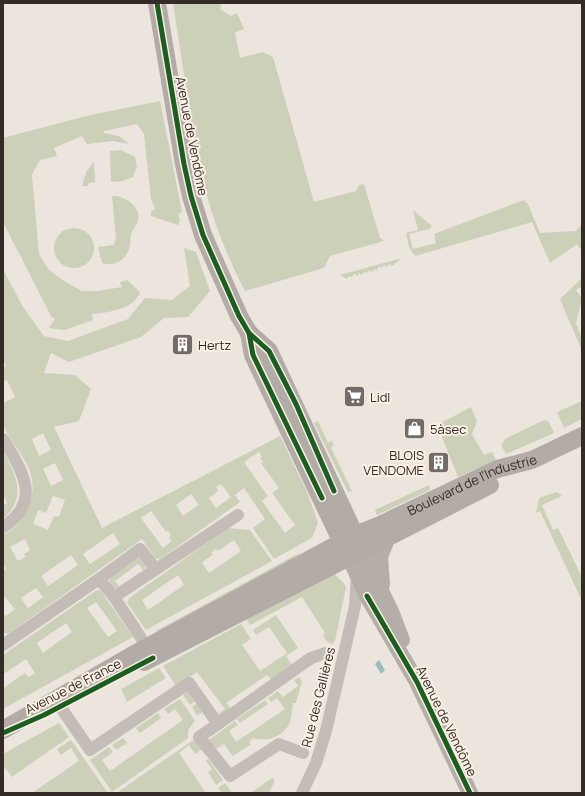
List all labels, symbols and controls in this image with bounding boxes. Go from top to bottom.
street label: Avenue de Vendôme [172,75,212,198]
building icon: Hertz [170,332,196,358]
place label: Hertz [198,336,231,354]
supermarket icon: Lidl [341,384,367,410]
place label: Lidl [370,388,390,406]
shop icon: 5àsec [401,416,427,442]
place label: 5àsec [430,420,466,438]
place label: BLOIS VENDOME [363,446,424,479]
building icon: BLOIS VENDOME [426,449,452,475]
street label: Boulevard de l'Industrie [404,450,540,520]
street label: Rue des Gallières [297,645,339,749]
street label: Avenue de France [22,654,124,718]
street label: Avenue de Vendôme [412,663,482,780]

